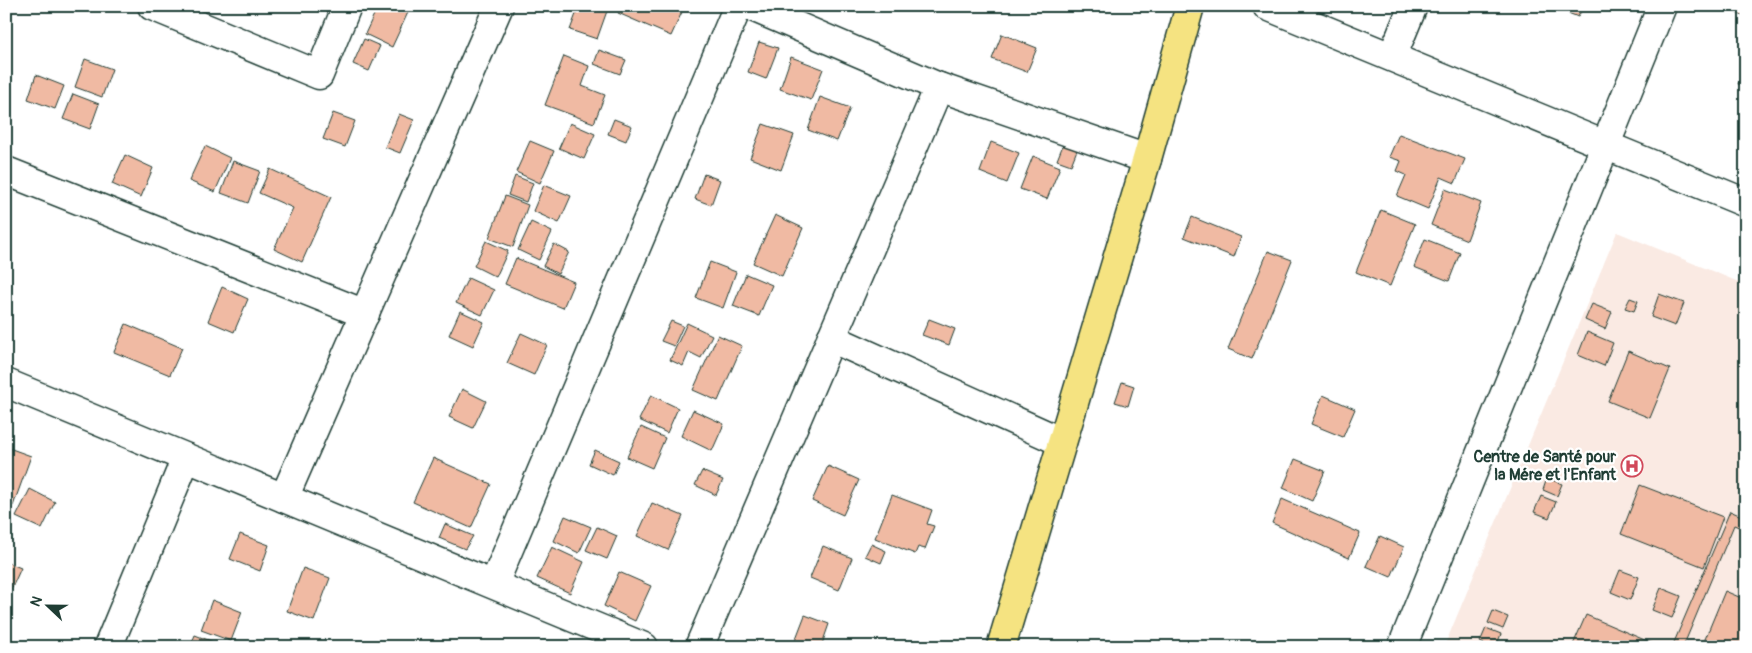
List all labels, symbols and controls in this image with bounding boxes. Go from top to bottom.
place label: Centre de Santé pour la Mére et l'Enfant [1474,447,1617,485]
hospital icon: Centre de Santé pour la Mére et l'Enfant [1620,454,1644,478]
north arrow [22,580,72,630]
text: N [27,594,46,609]

